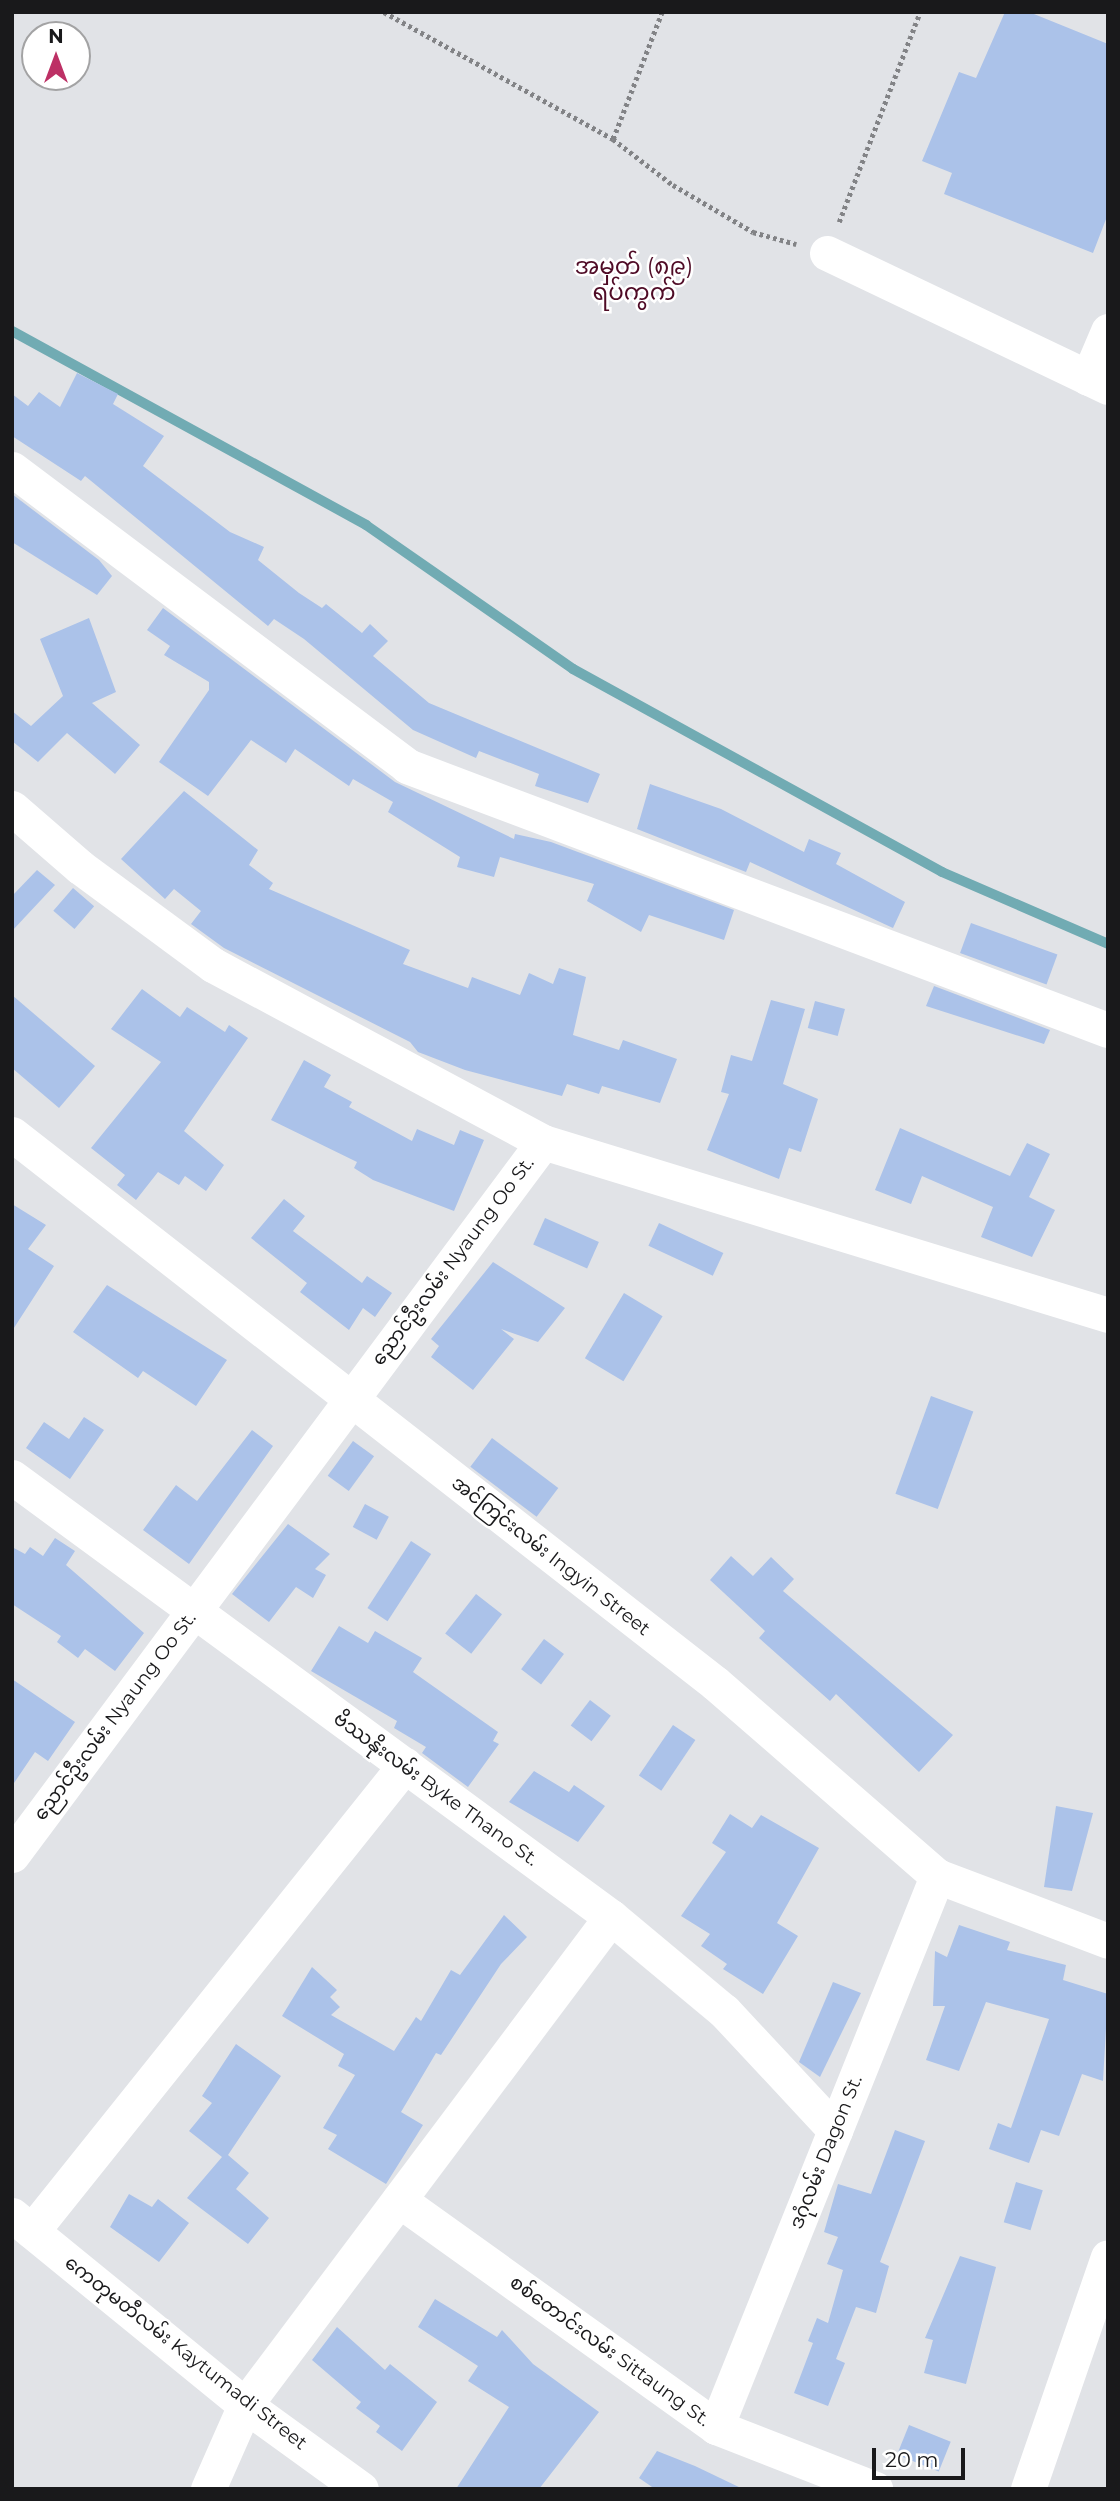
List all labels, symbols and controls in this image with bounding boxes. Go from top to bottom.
north arrow [21,21,91,91]
text: N [48,25,64,48]
district label: အမှတ် (၈၉) ရပ်ကွက် [575,252,693,306]
street label: ညောင်ဦးလမ်း Nyaung Oo St. [367,1152,539,1370]
street label: အင်ကြင်းလမ်း Ingyin Street [447,1472,655,1640]
street label: ညောင်ဦးလမ်း Nyaung Oo St. [29,1607,201,1825]
street label: ဗိဿနိုးလမ်း Byke Thano St. [329,1707,543,1871]
street label: ဒဂုံလမ်း Dagon St. [785,2072,867,2232]
street label: ကေတုမတီလမ်း Kaytumadi Street [60,2251,312,2455]
street label: စစ်တောင်းလမ်း Sittaung St. [505,2271,715,2431]
scale bar [875,2434,968,2478]
text: 20 m [885,2447,939,2472]

